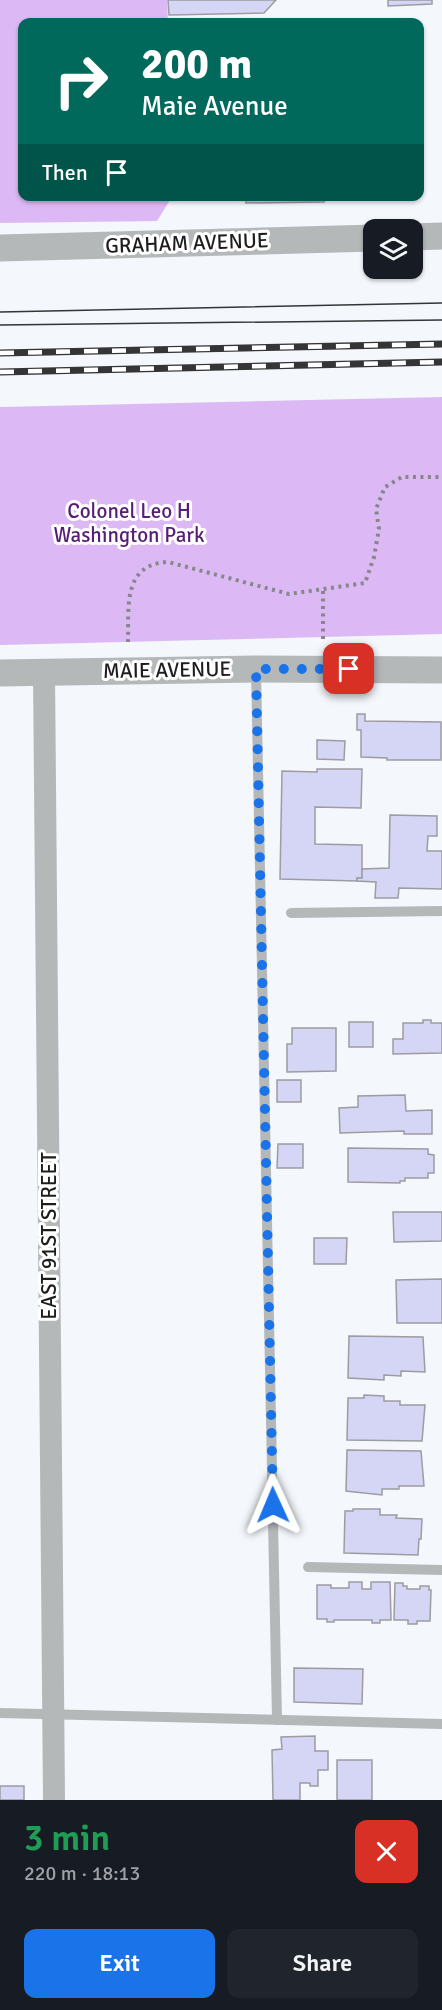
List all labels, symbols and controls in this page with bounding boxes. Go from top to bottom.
text: 200 m [141,39,252,90]
icon: right [42,42,120,120]
text: Maie Avenue [141,90,288,123]
icon: arrive [100,156,133,189]
text: Then [42,159,88,186]
map controls [363,219,423,279]
button: layers [363,219,423,279]
street label: GRAHAM AVENUE [105,227,269,259]
park label: Colonel Leo H Washington Park [53,498,205,548]
pin [323,643,374,694]
icon: arrive [332,652,365,685]
street label: MAIE AVENUE [103,656,231,684]
street label: EAST 91ST STREET [36,1151,62,1320]
position arrow [241,1473,305,1537]
text: 3 min [24,1816,110,1861]
button: close [355,1820,418,1883]
text: 220 m · 18:13 [24,1861,140,1886]
button: Exit [24,1929,215,1998]
button: Share [227,1929,418,1998]

